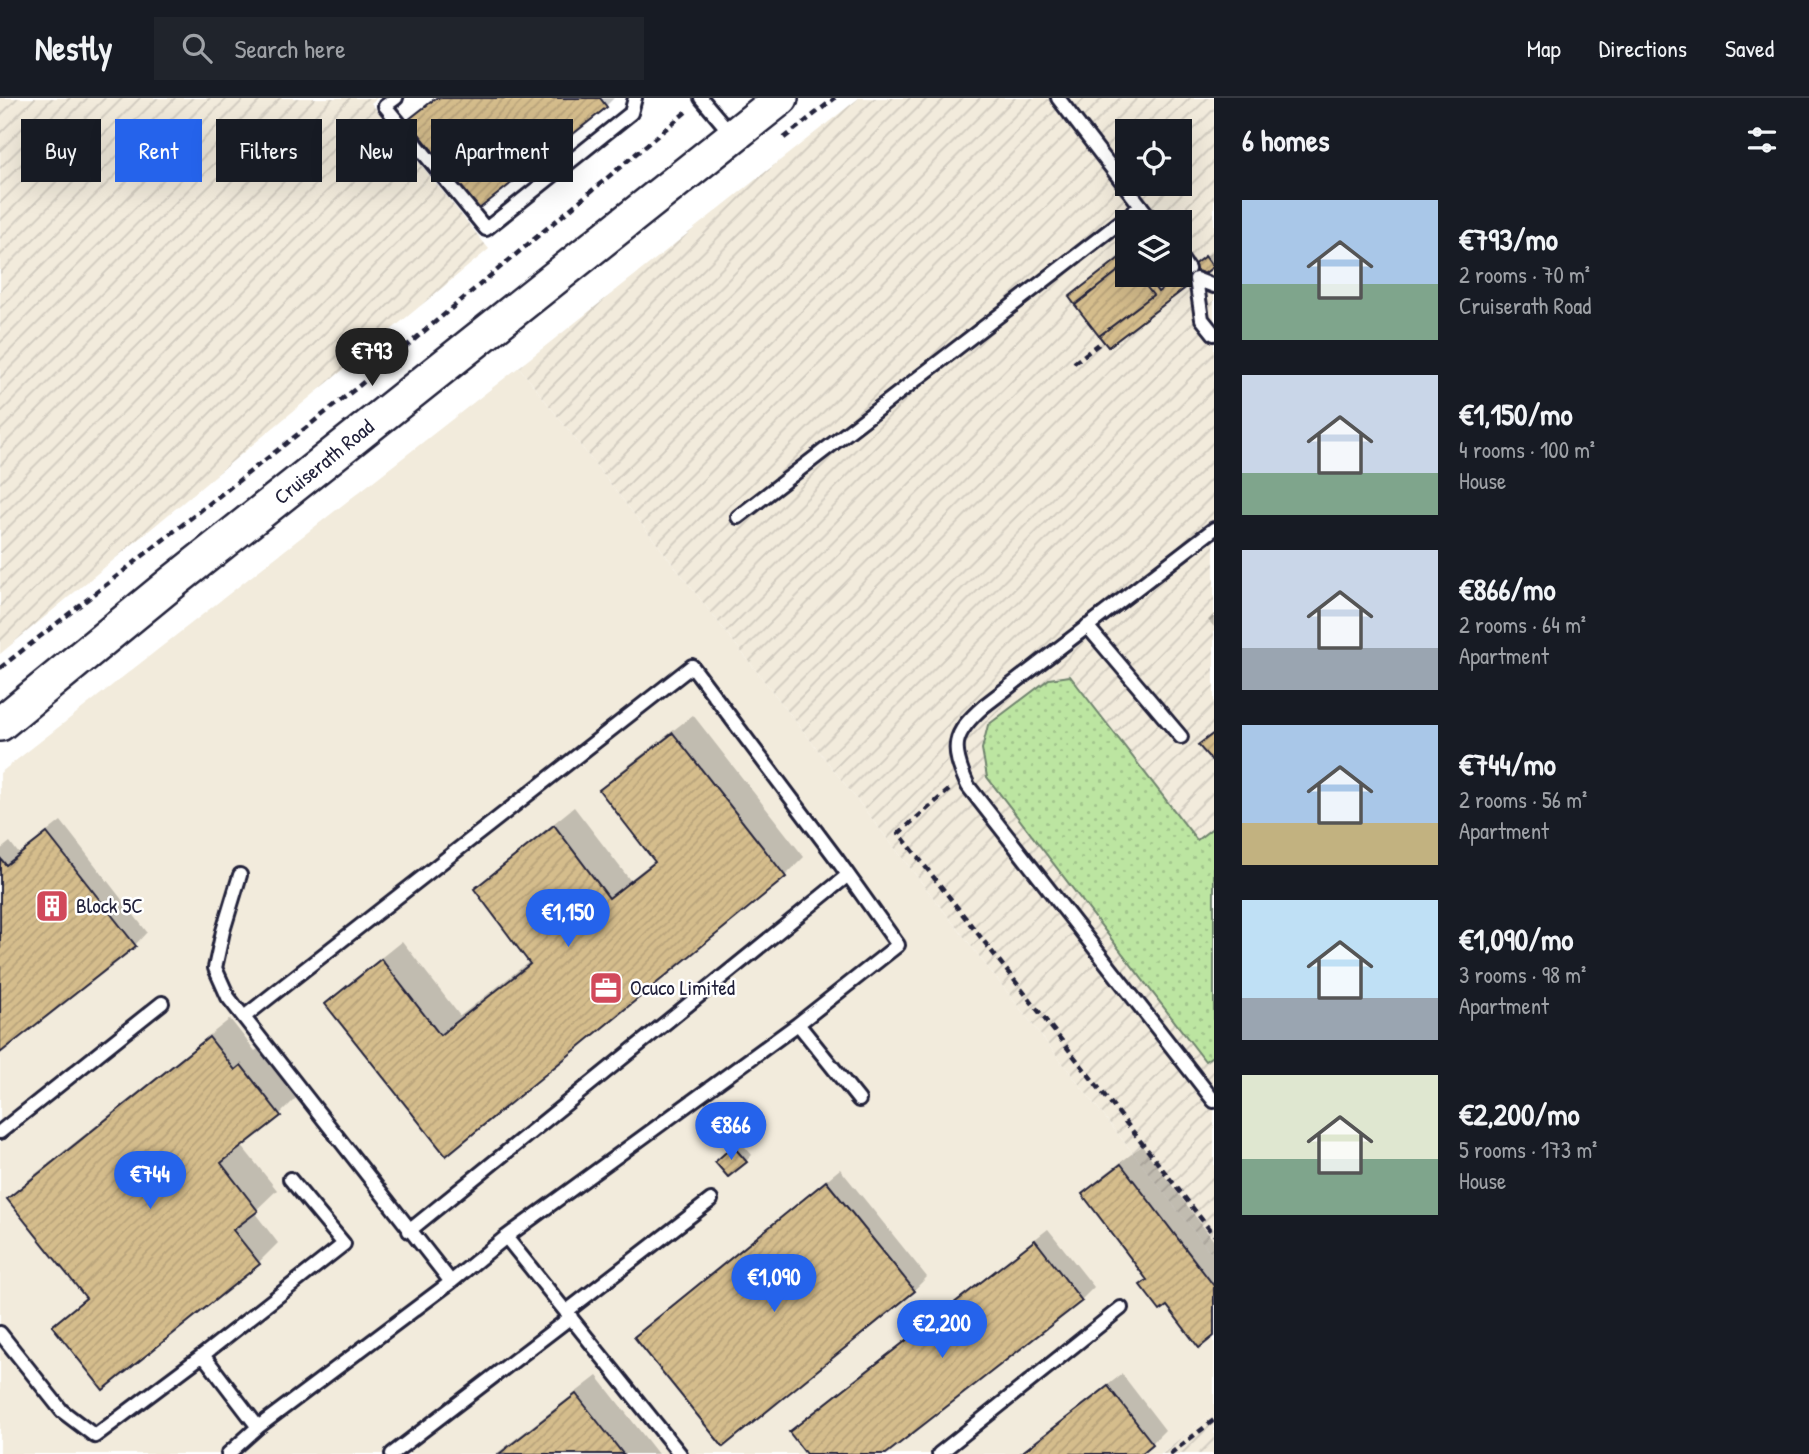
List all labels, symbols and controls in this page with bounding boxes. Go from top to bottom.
search box [154,17,644,80]
text: Nestly [35,26,112,70]
icon: search [178,29,216,67]
text: Search here [234,31,346,66]
text: Map [1527,32,1561,64]
text: Directions [1599,32,1687,64]
text: Saved [1725,32,1774,64]
chip: Buy [21,119,101,182]
chip: Rent [115,119,202,182]
chip: Filters [216,119,322,182]
chip: New [336,119,417,182]
chip: Apartment [431,119,573,182]
map controls [1115,119,1192,287]
button: locate [1115,119,1192,196]
text: 6 homes [1242,120,1329,160]
icon: filters [1743,121,1781,159]
button: layers [1115,210,1192,287]
text: €793/mo [1459,219,1558,259]
icon: home [1298,228,1382,312]
text: 2 rooms · 70 m² [1459,259,1590,290]
text: Cruiserath Road [1459,290,1591,321]
pin: €793 [331,328,413,388]
text: €793 [351,335,393,366]
text: €1,150/mo [1459,394,1573,434]
icon: home [1298,403,1382,487]
street label: Cruiserath Road [268,412,380,511]
text: 4 rooms · 100 m² [1459,434,1595,465]
text: House [1459,465,1506,496]
text: €866/mo [1459,569,1556,609]
icon: home [1298,578,1382,662]
text: 2 rooms · 64 m² [1459,609,1586,640]
text: Apartment [1459,640,1549,671]
text: €744/mo [1459,744,1556,784]
icon: home [1298,753,1382,837]
text: 2 rooms · 56 m² [1459,784,1587,815]
text: Apartment [1459,815,1549,846]
building icon: Block 5C [33,887,71,925]
pin: €1,150 [511,890,625,949]
place label: Block 5C [76,891,143,920]
text: €1,150 [542,896,594,927]
text: €1,090/mo [1459,919,1573,959]
icon: home [1298,928,1382,1012]
text: 3 rooms · 98 m² [1459,959,1586,990]
office icon: Ocuco Limited [587,969,625,1007]
place label: Ocuco Limited [630,973,735,1002]
text: Apartment [1459,990,1549,1021]
text: €2,200/mo [1459,1094,1580,1134]
pin: €866 [690,1102,772,1162]
icon: home [1298,1103,1382,1187]
text: €866 [711,1109,751,1140]
text: 5 rooms · 173 m² [1459,1134,1597,1165]
pin: €744 [109,1152,191,1211]
text: €744 [130,1158,170,1189]
text: House [1459,1165,1506,1196]
pin: €1,090 [717,1254,831,1314]
text: €1,090 [747,1261,801,1292]
pin: €2,200 [885,1300,999,1360]
text: €2,200 [913,1307,971,1338]

